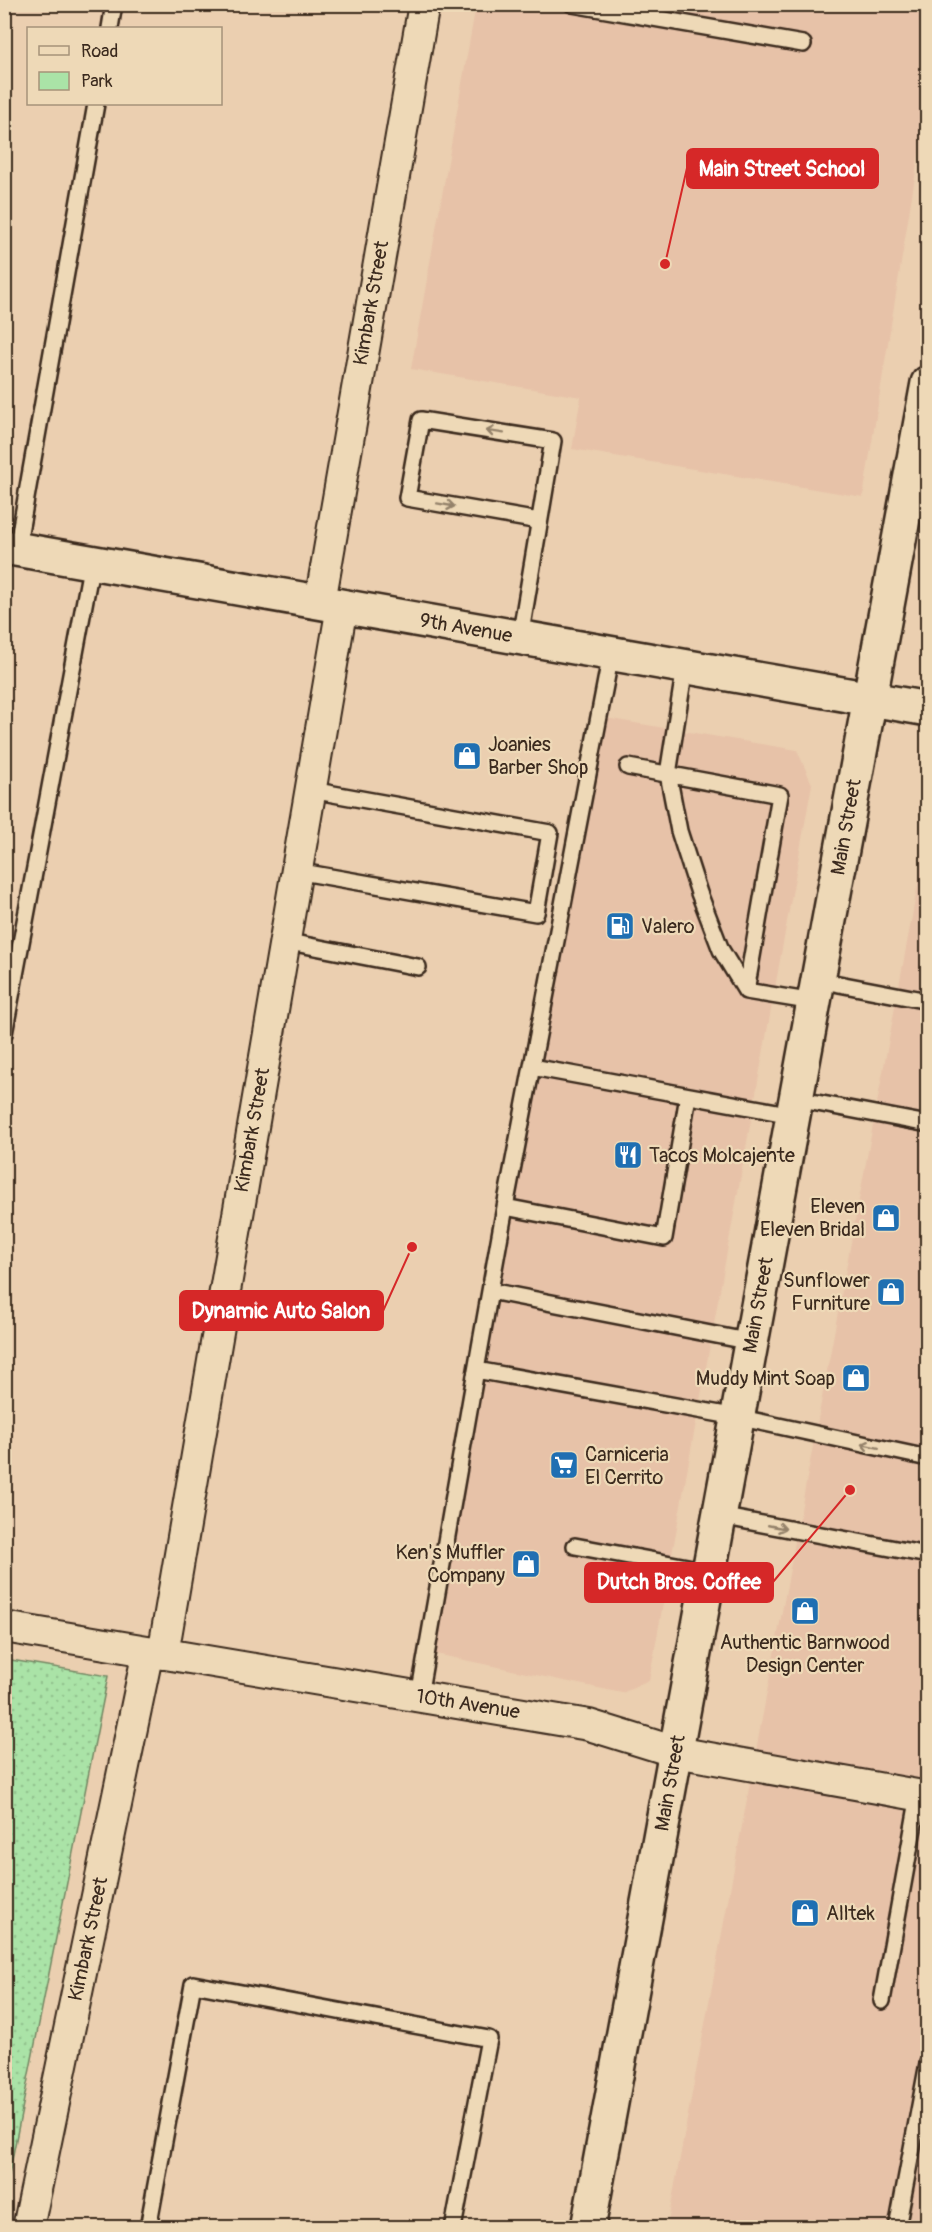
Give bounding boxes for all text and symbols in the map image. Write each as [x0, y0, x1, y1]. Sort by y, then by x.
legend [27, 27, 222, 105]
text: Road [81, 40, 118, 63]
text: Park [81, 70, 113, 93]
callout: Main Street School [687, 149, 878, 188]
text: Main Street School [699, 156, 865, 183]
street label: Kimbark Street [348, 238, 394, 367]
one-way arrow [486, 426, 506, 437]
one-way arrow [436, 500, 456, 511]
street label: 9th Avenue [418, 608, 514, 648]
place label: Joanies Barber Shop [488, 732, 588, 780]
shop icon: Joanies Barber Shop [451, 740, 483, 772]
street label: Main Street [825, 776, 867, 877]
fuel station icon: Valero [604, 910, 636, 942]
place label: Valero [641, 914, 695, 939]
street label: Kimbark Street [229, 1065, 275, 1194]
restaurant icon: Tacos Molcajente [612, 1139, 644, 1171]
place label: Tacos Molcajente [649, 1143, 795, 1168]
place label: Eleven Eleven Bridal [760, 1194, 865, 1242]
shop icon: Eleven Eleven Bridal [870, 1202, 902, 1234]
street label: Main Street [737, 1254, 779, 1355]
place label: Sunflower Furniture [783, 1268, 870, 1316]
shop icon: Sunflower Furniture [875, 1276, 907, 1308]
callout: Dynamic Auto Salon [180, 1291, 383, 1330]
text: Dynamic Auto Salon [191, 1298, 371, 1325]
shop icon: Muddy Mint Soap [840, 1362, 872, 1394]
place label: Muddy Mint Soap [696, 1366, 835, 1391]
one-way arrow [861, 1440, 881, 1451]
place label: Carniceria El Cerrito [585, 1442, 669, 1490]
supermarket icon: Carniceria El Cerrito [548, 1449, 580, 1481]
one-way arrow [767, 1522, 786, 1533]
place label: Ken's Muffler Company [396, 1540, 505, 1588]
shop icon: Ken's Muffler Company [510, 1548, 542, 1580]
callout: Dutch Bros. Coffee [585, 1563, 773, 1602]
text: Dutch Bros. Coffee [597, 1569, 762, 1596]
shop icon: Authentic Barnwood Design Center [789, 1595, 821, 1627]
place label: Authentic Barnwood Design Center [720, 1630, 890, 1678]
street label: 10th Avenue [414, 1683, 522, 1725]
street label: Main Street [649, 1732, 691, 1833]
street label: Kimbark Street [63, 1874, 114, 2003]
shop icon: Alltek [789, 1897, 821, 1929]
place label: Alltek [826, 1901, 875, 1926]

